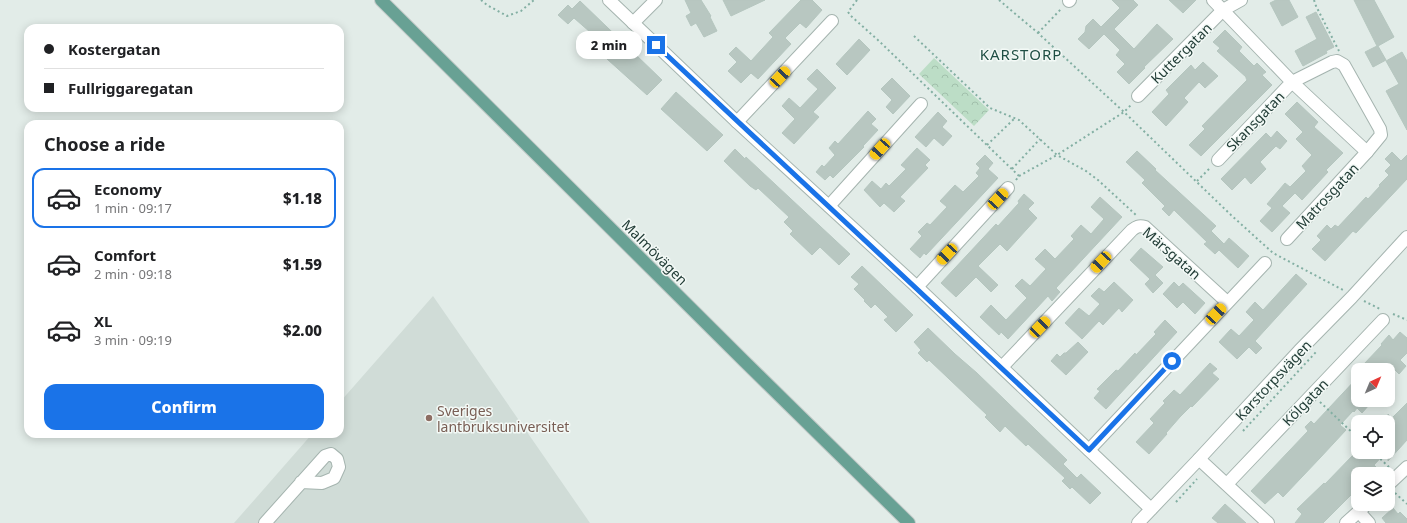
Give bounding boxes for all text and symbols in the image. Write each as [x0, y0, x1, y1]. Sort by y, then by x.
street label: Kuttergatan [1146, 18, 1216, 88]
callout: 2 min [576, 31, 642, 59]
text: 2 min [591, 36, 627, 54]
route end [647, 36, 665, 54]
text: Kostergatan [68, 39, 161, 59]
district label: KARSTORP [980, 44, 1062, 64]
car [767, 64, 793, 90]
text: Fullriggaregatan [68, 78, 193, 98]
street label: Skansgatan [1222, 87, 1288, 155]
text: Choose a ride [44, 132, 165, 156]
car [868, 136, 892, 162]
street label: Matrosgatan [1291, 159, 1363, 233]
text: Economy [94, 179, 162, 199]
icon: car [46, 180, 82, 216]
car [985, 186, 1011, 212]
text: $1.18 [283, 188, 322, 208]
text: 1 min · 09:17 [94, 199, 172, 217]
street label: Malmövägen [618, 215, 692, 289]
street label: Märsgatan [1139, 223, 1205, 283]
car [934, 241, 960, 267]
text: Comfort [94, 245, 156, 265]
icon: car [46, 246, 82, 282]
car [1088, 249, 1114, 275]
text: $1.59 [283, 254, 322, 274]
text: 2 min · 09:18 [94, 265, 172, 283]
car [1203, 301, 1229, 327]
text: XL [94, 311, 112, 331]
icon: car [46, 312, 82, 348]
car [1027, 314, 1053, 340]
text: $2.00 [283, 320, 322, 340]
text: 3 min · 09:19 [94, 331, 172, 349]
street label: Karstorpsvägen [1231, 336, 1315, 424]
route start [1163, 352, 1181, 370]
north arrow [1351, 363, 1395, 407]
map controls [1351, 363, 1395, 511]
street label: Kölgatan [1278, 374, 1332, 430]
button: Confirm [44, 384, 324, 430]
place label: Sveriges lantbruksuniversitet [437, 401, 569, 436]
marker: Sveriges lantbruksuniversitet [424, 413, 434, 423]
button: locate [1351, 415, 1395, 459]
button: layers [1351, 467, 1395, 511]

